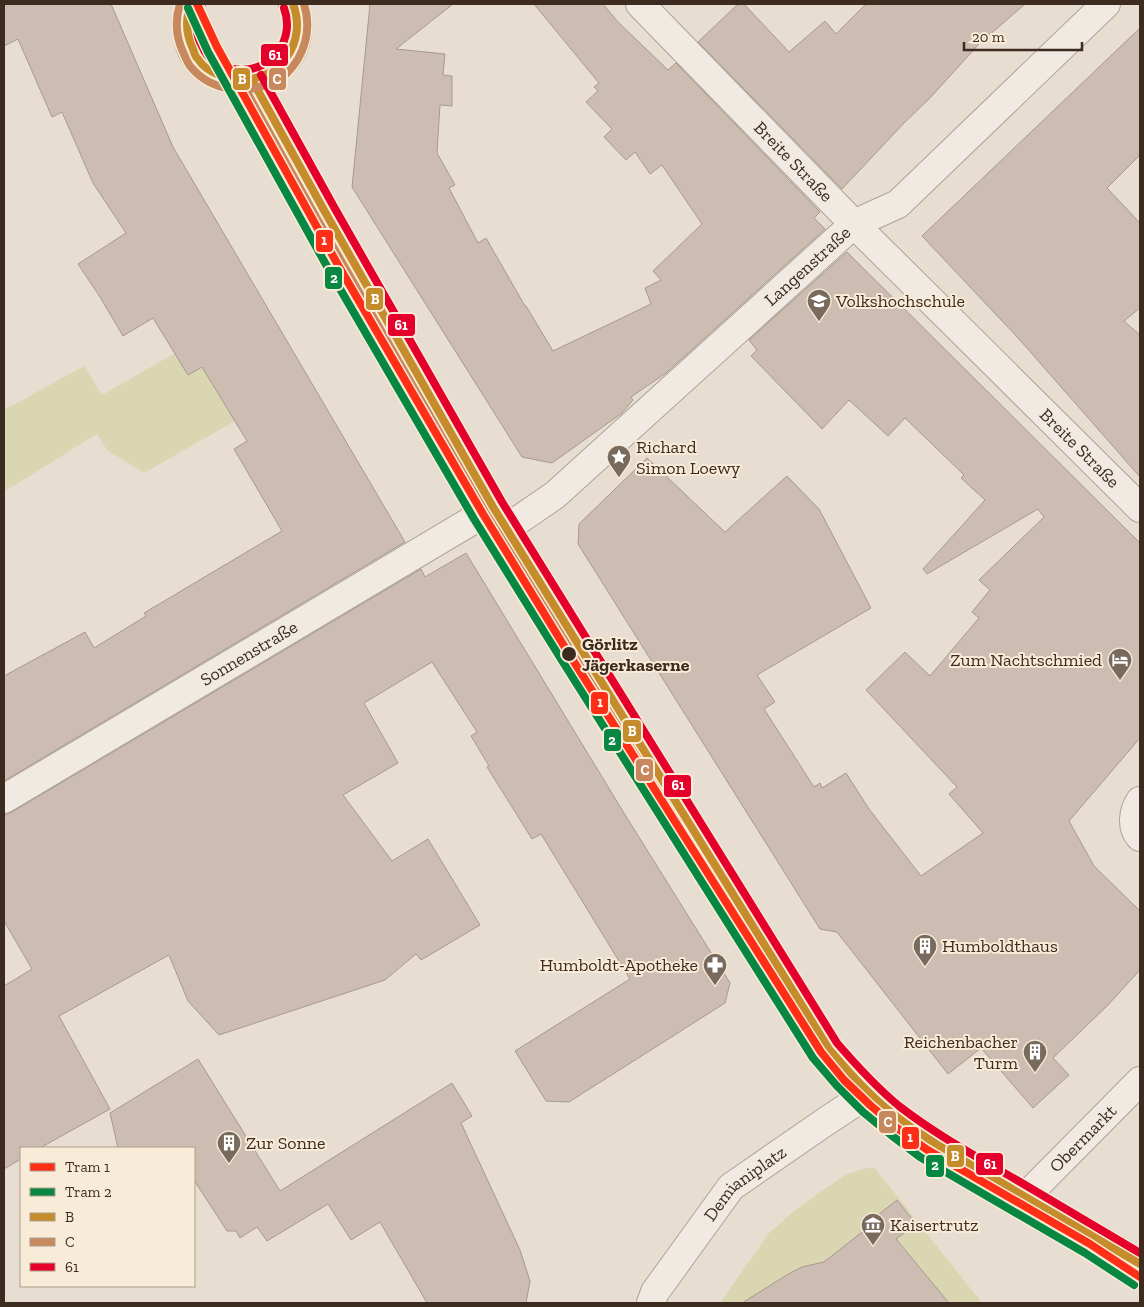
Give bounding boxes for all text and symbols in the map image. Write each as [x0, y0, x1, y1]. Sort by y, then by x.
scale bar [964, 20, 1082, 52]
text: 20 m [972, 28, 1005, 46]
line badge: 61 [260, 43, 289, 67]
text: 61 [268, 47, 282, 64]
line badge: B [232, 67, 251, 91]
line badge: C [268, 67, 287, 91]
text: B [238, 71, 247, 88]
text: C [272, 71, 282, 88]
street label: Breite Straße [749, 117, 838, 207]
street label: Langenstraße [760, 222, 855, 311]
line badge: 1 [315, 229, 334, 253]
text: 1 [321, 232, 327, 249]
line badge: 2 [324, 266, 343, 290]
text: 2 [330, 270, 338, 287]
line badge: B [365, 287, 384, 311]
school or university icon: Volkshochschule [806, 288, 832, 322]
place label: Volkshochschule [835, 290, 965, 312]
text: B [371, 291, 380, 308]
line badge: 61 [387, 313, 416, 337]
text: 61 [394, 317, 408, 334]
street label: Breite Straße [1035, 404, 1124, 493]
place label: Richard Simon Loewy [636, 436, 741, 479]
place icon: Richard Simon Loewy [606, 444, 632, 478]
street label: Sonnenstraße [196, 616, 302, 691]
place label: Görlitz Jägerkaserne [582, 633, 690, 676]
marker: Görlitz Jägerkaserne [560, 645, 578, 663]
hotel icon: Zum Nachtschmied [1107, 647, 1133, 681]
place label: Zum Nachtschmied [950, 649, 1102, 671]
line badge: 1 [590, 691, 609, 715]
text: 1 [597, 694, 603, 711]
line badge: B [622, 719, 642, 743]
text: B [628, 723, 637, 740]
line badge: 2 [603, 728, 622, 752]
text: 2 [608, 732, 616, 749]
line badge: C [635, 758, 654, 782]
text: C [640, 762, 650, 779]
line badge: 61 [663, 774, 692, 798]
text: 61 [671, 777, 685, 794]
building icon: Humboldthaus [912, 933, 938, 967]
place label: Humboldthaus [942, 935, 1058, 957]
pharmacy icon: Humboldt-Apotheke [702, 952, 728, 986]
place label: Humboldt-Apotheke [540, 954, 698, 976]
place label: Reichenbacher Turm [904, 1031, 1018, 1074]
building icon: Reichenbacher Turm [1022, 1039, 1048, 1073]
street label: Obermarkt [1045, 1100, 1121, 1177]
line badge: C [878, 1110, 897, 1134]
text: C [883, 1114, 893, 1131]
line badge: 1 [901, 1126, 920, 1150]
text: 1 [907, 1129, 913, 1146]
building icon: Zur Sonne [216, 1130, 242, 1164]
place label: Zur Sonne [246, 1132, 326, 1154]
street label: Demianiplatz [699, 1141, 791, 1225]
line badge: B [946, 1144, 965, 1168]
legend [20, 1147, 195, 1287]
text: B [951, 1148, 960, 1165]
line badge: 61 [975, 1152, 1004, 1176]
line badge: 2 [925, 1154, 945, 1178]
text: 61 [983, 1156, 997, 1173]
text: 2 [931, 1157, 939, 1174]
text: Tram 1 [65, 1158, 110, 1176]
text: Tram 2 [65, 1183, 112, 1201]
text: B [65, 1208, 74, 1226]
museum icon: Kaisertrutz [860, 1212, 886, 1246]
place label: Kaisertrutz [890, 1214, 979, 1236]
text: C [65, 1233, 75, 1251]
text: 61 [65, 1258, 79, 1276]

